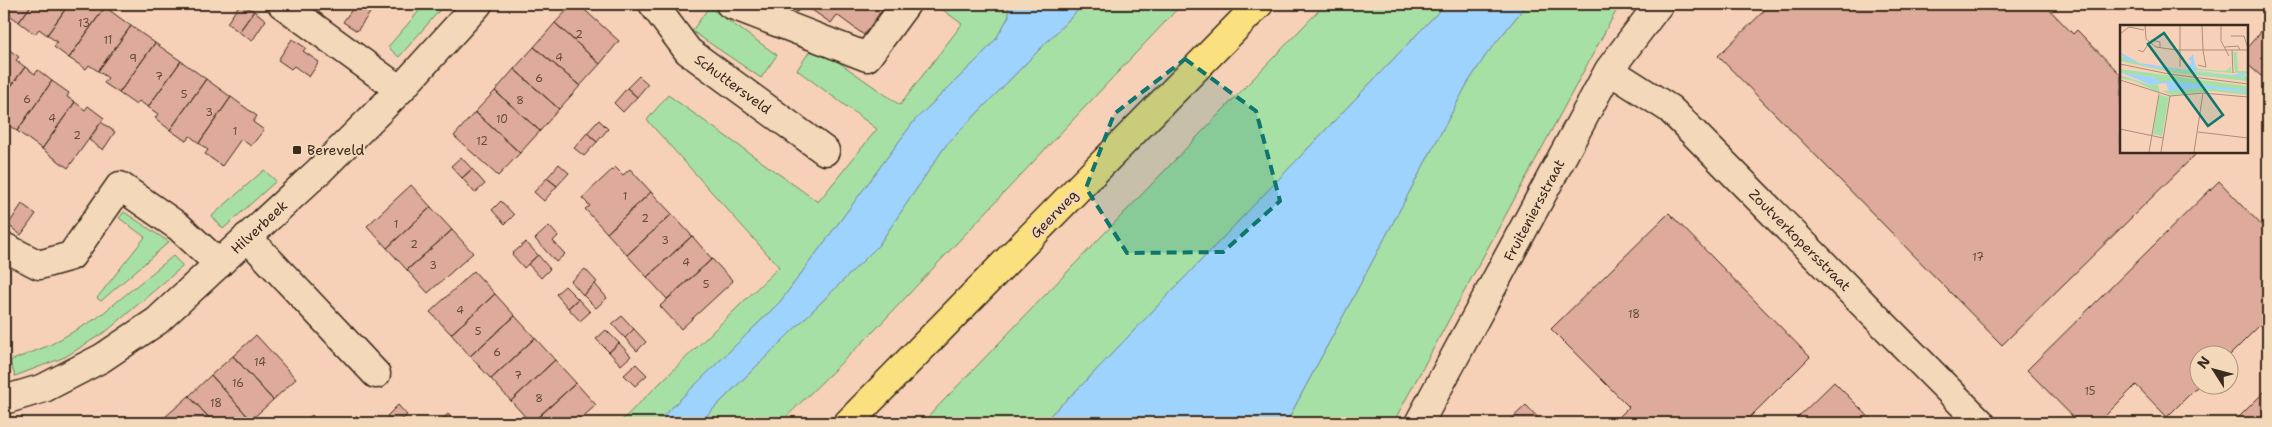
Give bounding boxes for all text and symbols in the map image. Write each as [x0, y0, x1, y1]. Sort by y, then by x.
house number: 13 [78, 16, 90, 31]
inset map [2120, 25, 2247, 152]
house number: 2 [575, 27, 583, 42]
house number: 11 [104, 33, 112, 48]
house number: 4 [555, 50, 563, 65]
street label: Schuttersveld [691, 50, 775, 118]
house number: 9 [129, 51, 137, 66]
house number: 7 [155, 69, 163, 84]
house number: 6 [535, 71, 543, 86]
house number: 5 [181, 87, 188, 102]
house number: 6 [23, 92, 31, 107]
house number: 8 [516, 93, 524, 108]
house number: 3 [205, 105, 213, 120]
house number: 4 [48, 111, 56, 126]
house number: 10 [496, 112, 508, 127]
house number: 1 [233, 124, 237, 139]
house number: 2 [73, 128, 81, 143]
house number: 12 [476, 134, 488, 149]
place label: Bereveld [307, 141, 364, 159]
marker: Bereveld [291, 144, 303, 156]
street label: Fruiteniersstraat [1500, 156, 1568, 264]
street label: Zoutverkopersstraat [1745, 185, 1855, 295]
street label: Geerweg [1026, 186, 1082, 242]
house number: 1 [623, 189, 627, 204]
street label: Hilverbeek [227, 196, 291, 258]
house number: 2 [641, 211, 649, 226]
house number: 1 [394, 217, 398, 232]
house number: 3 [661, 233, 669, 248]
house number: 2 [410, 237, 418, 252]
house number: 17 [1972, 250, 1984, 265]
house number: 4 [682, 255, 690, 270]
house number: 3 [429, 258, 437, 273]
house number: 5 [703, 277, 710, 292]
house number: 4 [456, 303, 464, 318]
house number: 18 [1628, 307, 1640, 322]
house number: 5 [475, 324, 482, 339]
north arrow [2190, 344, 2240, 394]
house number: 6 [493, 345, 501, 360]
text: N [2193, 353, 2214, 372]
house number: 14 [254, 355, 266, 370]
house number: 7 [514, 368, 522, 383]
house number: 16 [232, 376, 244, 391]
house number: 15 [2084, 384, 2096, 399]
house number: 8 [535, 391, 543, 406]
house number: 18 [210, 396, 222, 411]

